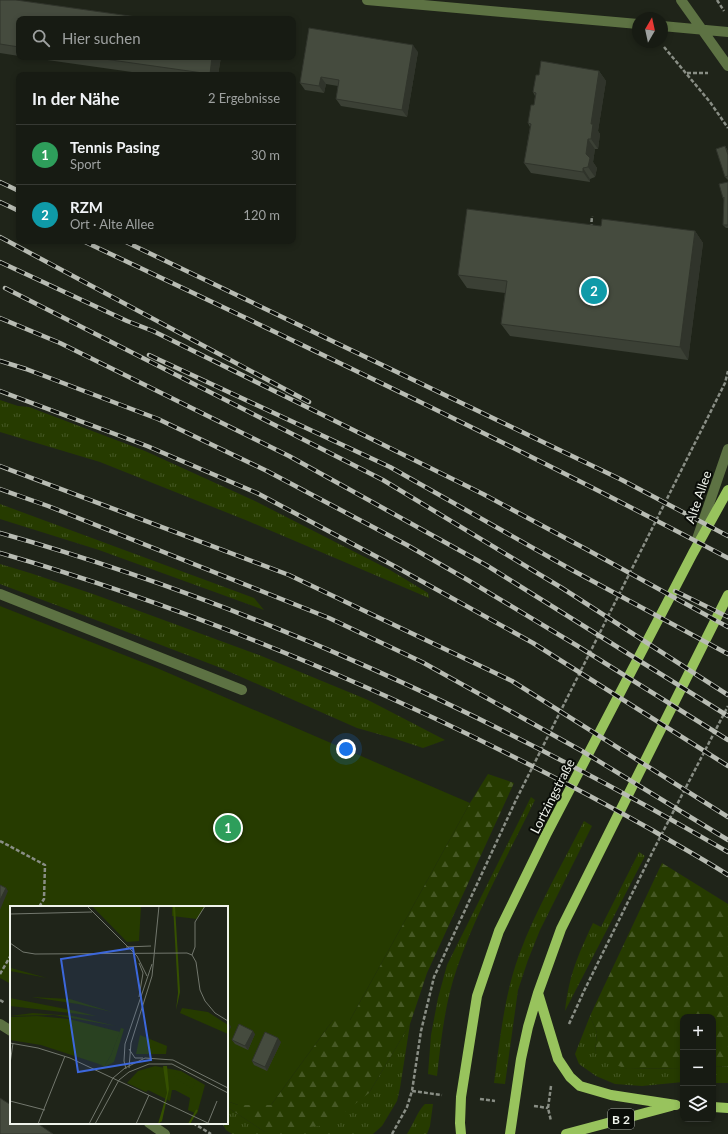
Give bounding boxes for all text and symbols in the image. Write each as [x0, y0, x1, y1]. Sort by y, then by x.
north arrow [632, 12, 668, 48]
search box [16, 16, 296, 60]
icon: search [30, 27, 52, 49]
text: Hier suchen [62, 29, 141, 47]
text: In der Nähe [32, 88, 120, 109]
text: 2 Ergebnisse [208, 90, 280, 106]
text: Tennis Pasing [70, 138, 160, 156]
text: 1 [41, 147, 49, 163]
text: 30 m [251, 147, 280, 163]
text: Sport [70, 156, 101, 172]
text: RZM [70, 198, 103, 216]
text: 2 [41, 207, 49, 223]
text: 120 m [243, 207, 280, 223]
text: Ort · Alte Allee [70, 216, 154, 232]
pin: 2 [581, 276, 607, 306]
street label: Alte Allee [682, 468, 715, 526]
your location [336, 739, 356, 759]
street label: Lortzingstraße [526, 756, 578, 836]
pin: 1 [215, 813, 241, 843]
inset map [10, 906, 228, 1124]
map controls [680, 1014, 716, 1122]
button: + [680, 1014, 716, 1050]
button: − [680, 1050, 716, 1086]
button: layers [680, 1086, 716, 1122]
road number: B 2 [608, 1109, 634, 1129]

